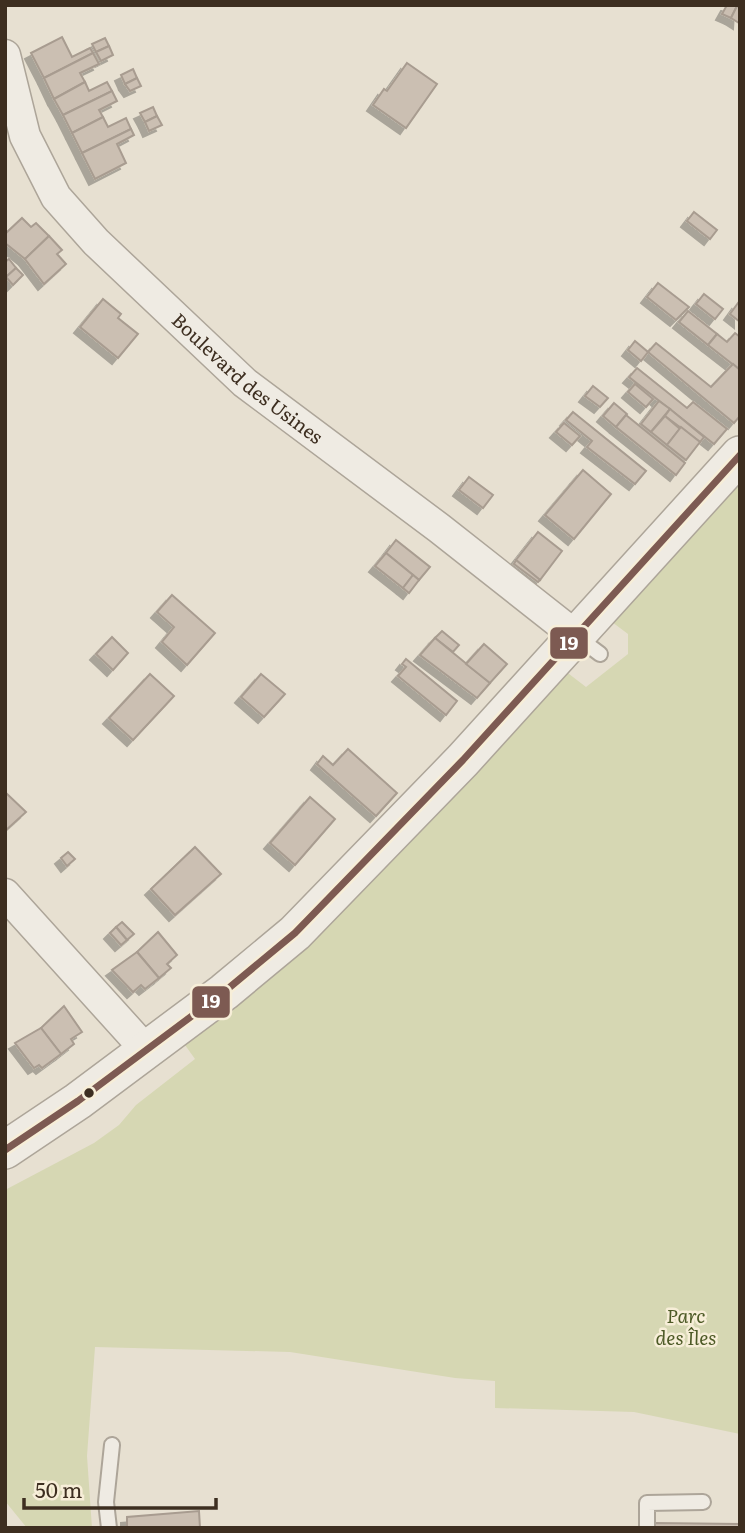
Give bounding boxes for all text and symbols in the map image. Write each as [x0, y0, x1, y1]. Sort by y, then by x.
street label: Boulevard des Usines [166, 306, 330, 450]
line badge: 19 [549, 626, 589, 660]
text: 19 [560, 628, 578, 656]
line badge: 19 [191, 985, 231, 1019]
text: 19 [202, 986, 220, 1014]
unlabelled marker [82, 1086, 96, 1100]
park label: Parc des Îles [656, 1301, 716, 1351]
scale bar [24, 1466, 217, 1510]
text: 50 m [35, 1473, 82, 1504]

